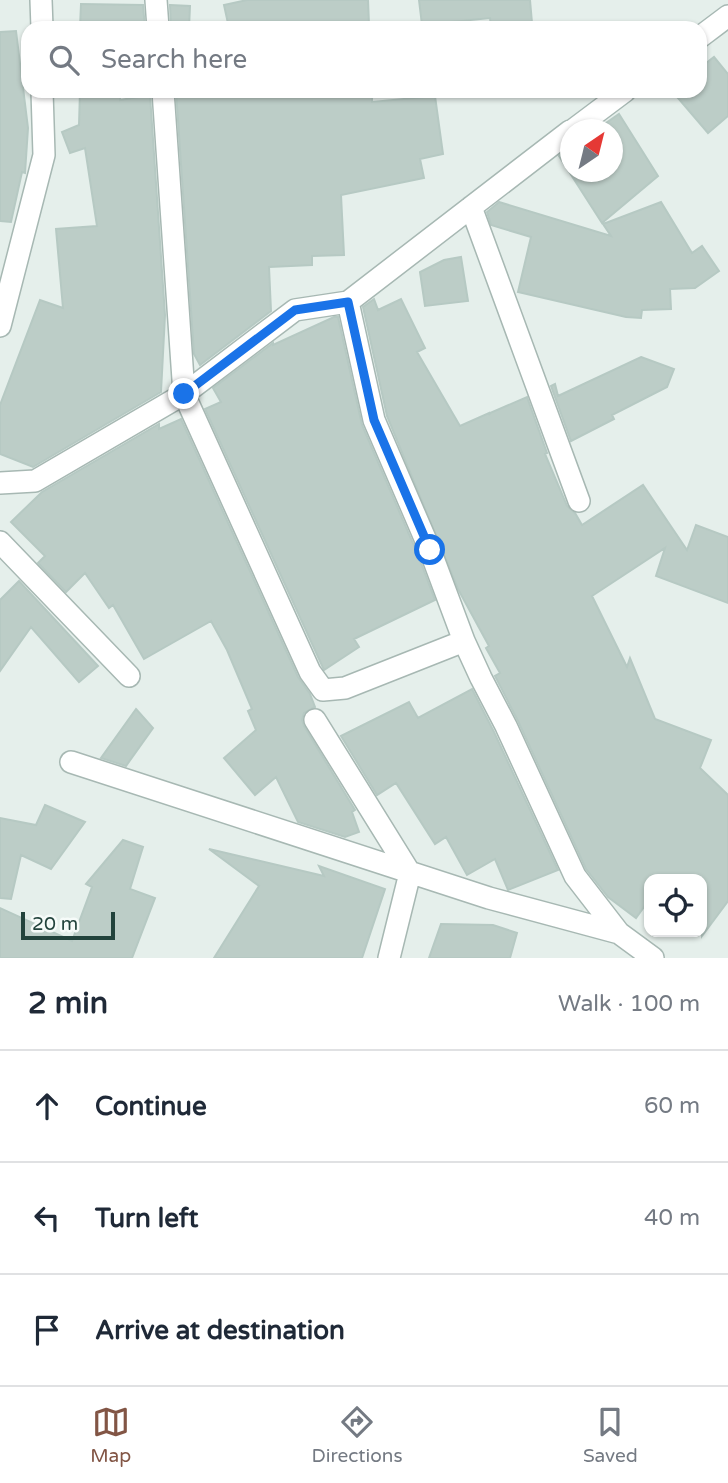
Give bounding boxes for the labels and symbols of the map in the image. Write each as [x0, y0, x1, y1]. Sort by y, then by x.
north arrow [560, 119, 623, 182]
route end [168, 378, 199, 409]
route start [414, 534, 445, 565]
scale bar [21, 909, 116, 941]

